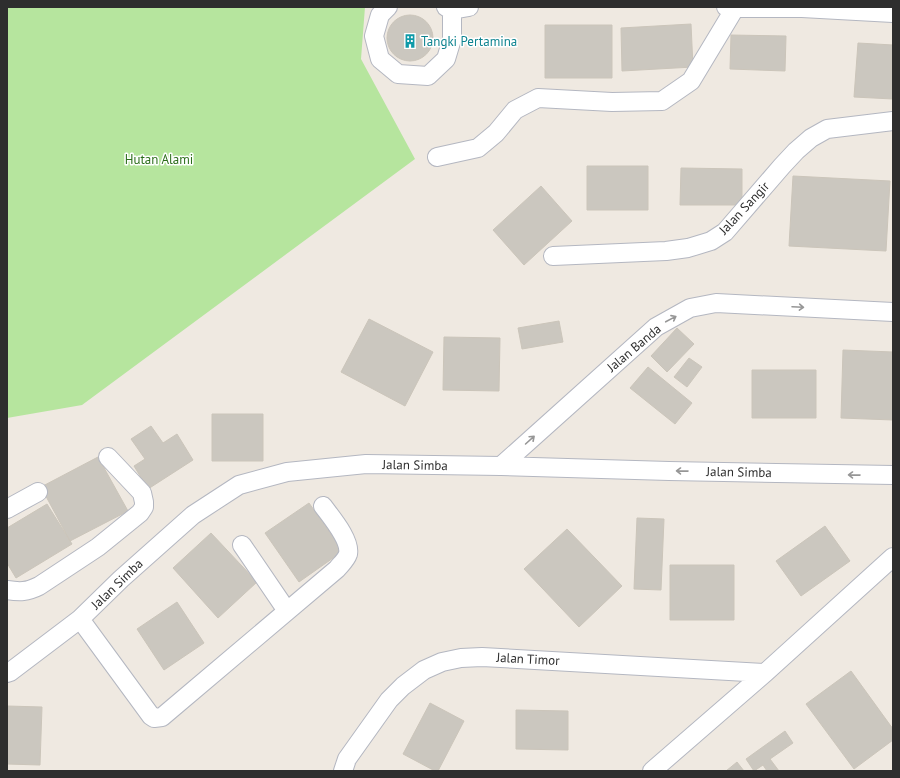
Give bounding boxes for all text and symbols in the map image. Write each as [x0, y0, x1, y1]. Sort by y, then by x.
building icon: Tangki Pertamina [402, 33, 418, 49]
place label: Tangki Pertamina [421, 33, 517, 50]
park label: Hutan Alami [125, 151, 193, 168]
street label: Jalan Sangir [714, 177, 773, 239]
one-way arrow [791, 304, 804, 311]
one-way arrow [665, 314, 677, 322]
street label: Jalan Banda [603, 320, 665, 376]
one-way arrow [525, 435, 536, 444]
street label: Jalan Simba [381, 456, 448, 474]
street label: Jalan Simba [705, 463, 772, 481]
one-way arrow [676, 468, 689, 475]
one-way arrow [848, 471, 861, 478]
street label: Jalan Simba [87, 555, 146, 614]
street label: Jalan Timor [495, 649, 561, 669]

